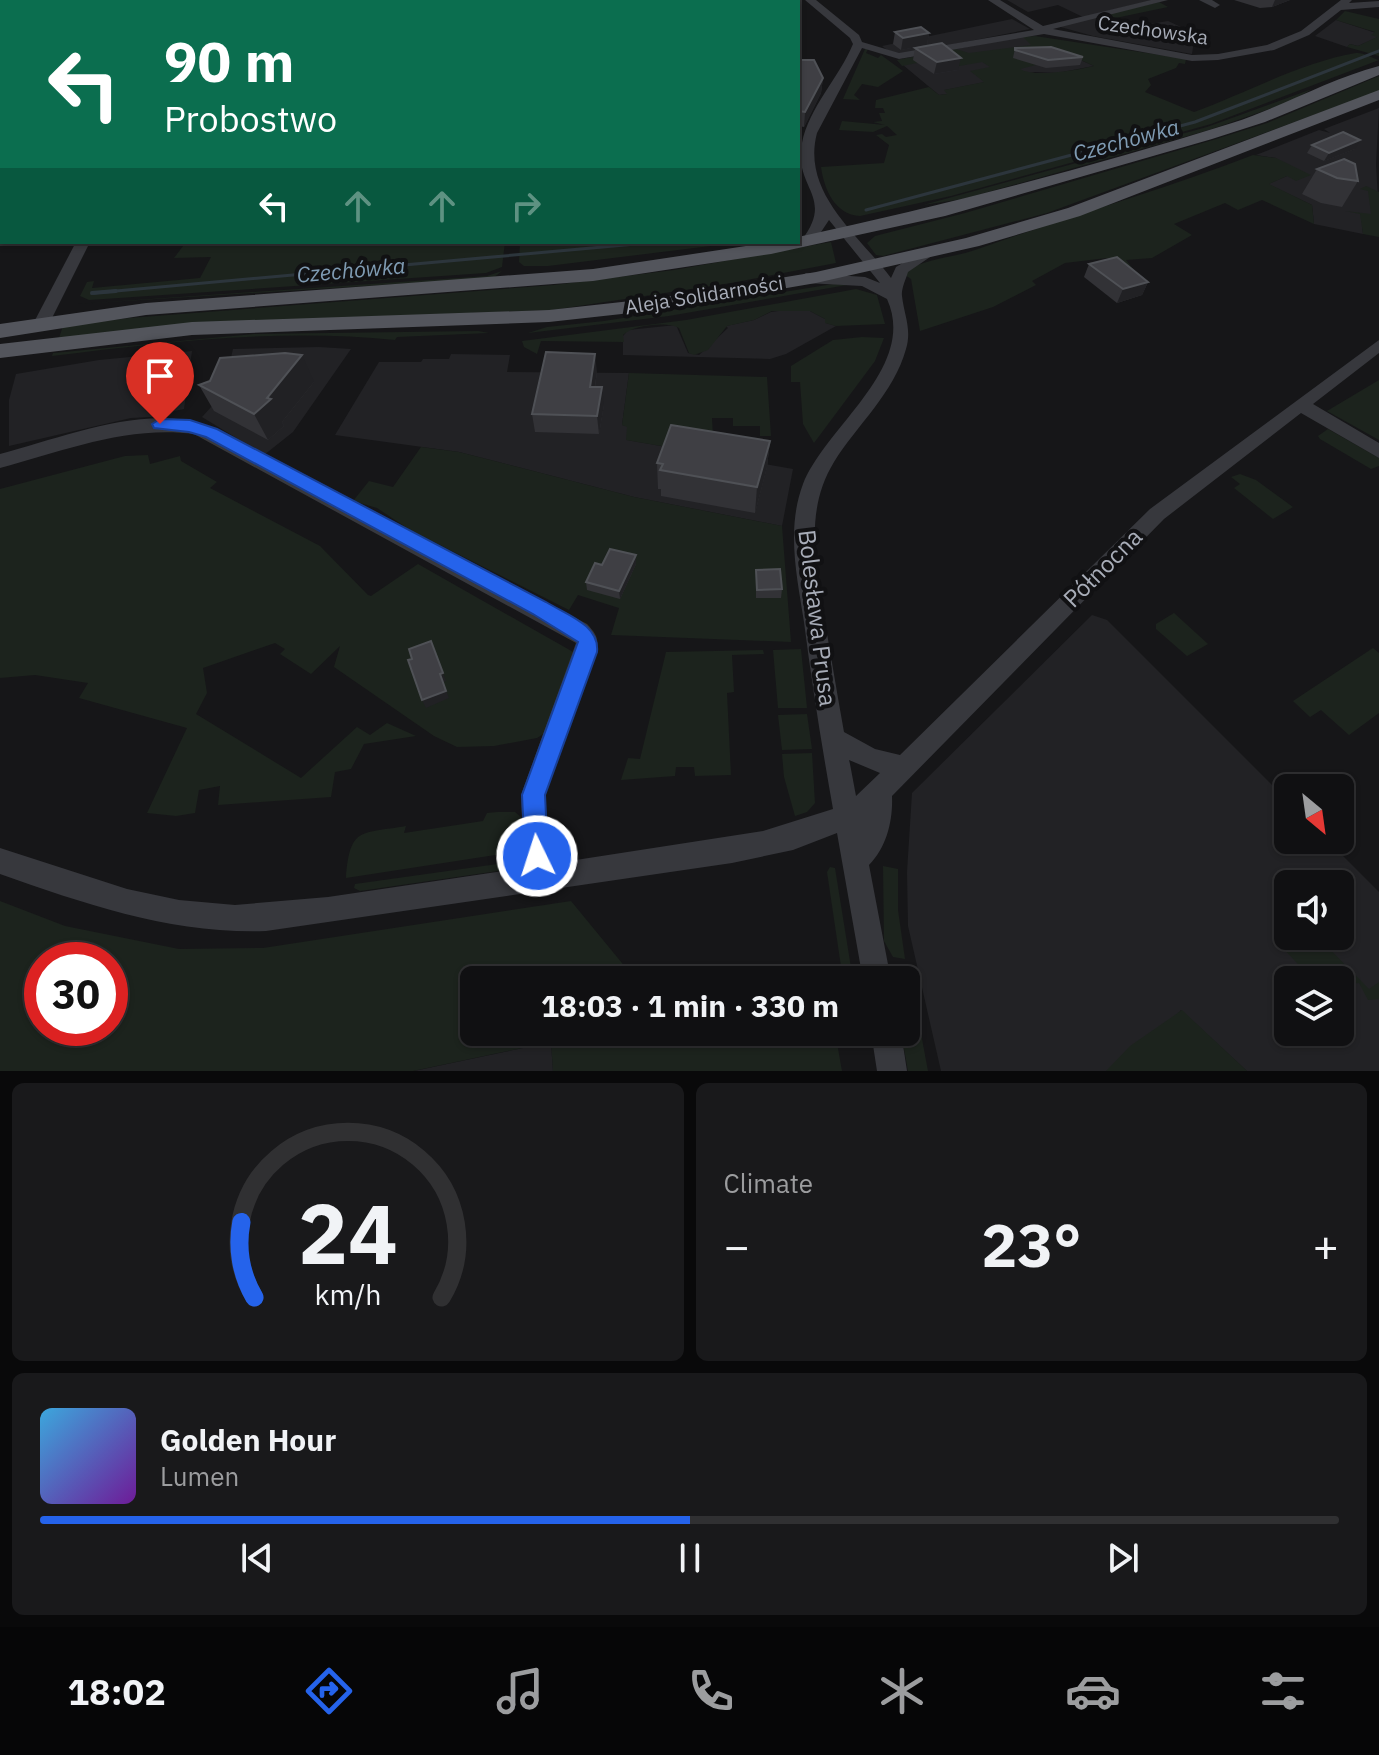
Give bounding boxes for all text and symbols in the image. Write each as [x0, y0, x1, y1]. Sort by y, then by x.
street label: Czechowska [1096, 8, 1210, 51]
text: 90 m [164, 25, 294, 97]
icon: left [32, 32, 136, 136]
text: Probostwo [164, 95, 337, 142]
water label: Czechówka [1069, 111, 1182, 168]
icon: left [252, 184, 296, 228]
icon: ahead [336, 184, 380, 228]
icon: ahead [420, 184, 464, 228]
icon: right [504, 184, 548, 228]
water label: Czechówka [295, 250, 407, 289]
street label: Aleja Solidarności [623, 269, 785, 320]
pin [126, 342, 194, 424]
icon: arrive [138, 354, 182, 398]
street label: Północna [1056, 521, 1149, 614]
street label: Bolesława Prusa [791, 528, 845, 708]
north arrow [1274, 774, 1354, 854]
map controls [1274, 774, 1354, 1046]
position arrow [495, 814, 579, 898]
button: sound [1274, 870, 1354, 950]
speed limit sign: 30 [24, 942, 128, 1046]
button: layers [1274, 966, 1354, 1046]
text: 18:03 · 1 min · 330 m [541, 986, 839, 1025]
text: Climate [724, 1166, 813, 1200]
text: 24 [298, 1179, 398, 1287]
text: 23° [981, 1205, 1081, 1284]
text: − [724, 1217, 750, 1274]
text: + [1313, 1217, 1339, 1274]
text: km/h [314, 1276, 381, 1313]
text: Golden Hour [160, 1420, 336, 1459]
text: Lumen [160, 1459, 239, 1493]
icon: previous [235, 1536, 279, 1580]
icon: pause [668, 1536, 712, 1580]
icon: next [1101, 1536, 1145, 1580]
icon: directions [301, 1663, 357, 1719]
icon: music [492, 1663, 548, 1719]
icon: phone [683, 1663, 739, 1719]
icon: climate [874, 1663, 930, 1719]
icon: car [1065, 1663, 1121, 1719]
icon: filters [1255, 1663, 1311, 1719]
text: 18:02 [67, 1668, 166, 1715]

